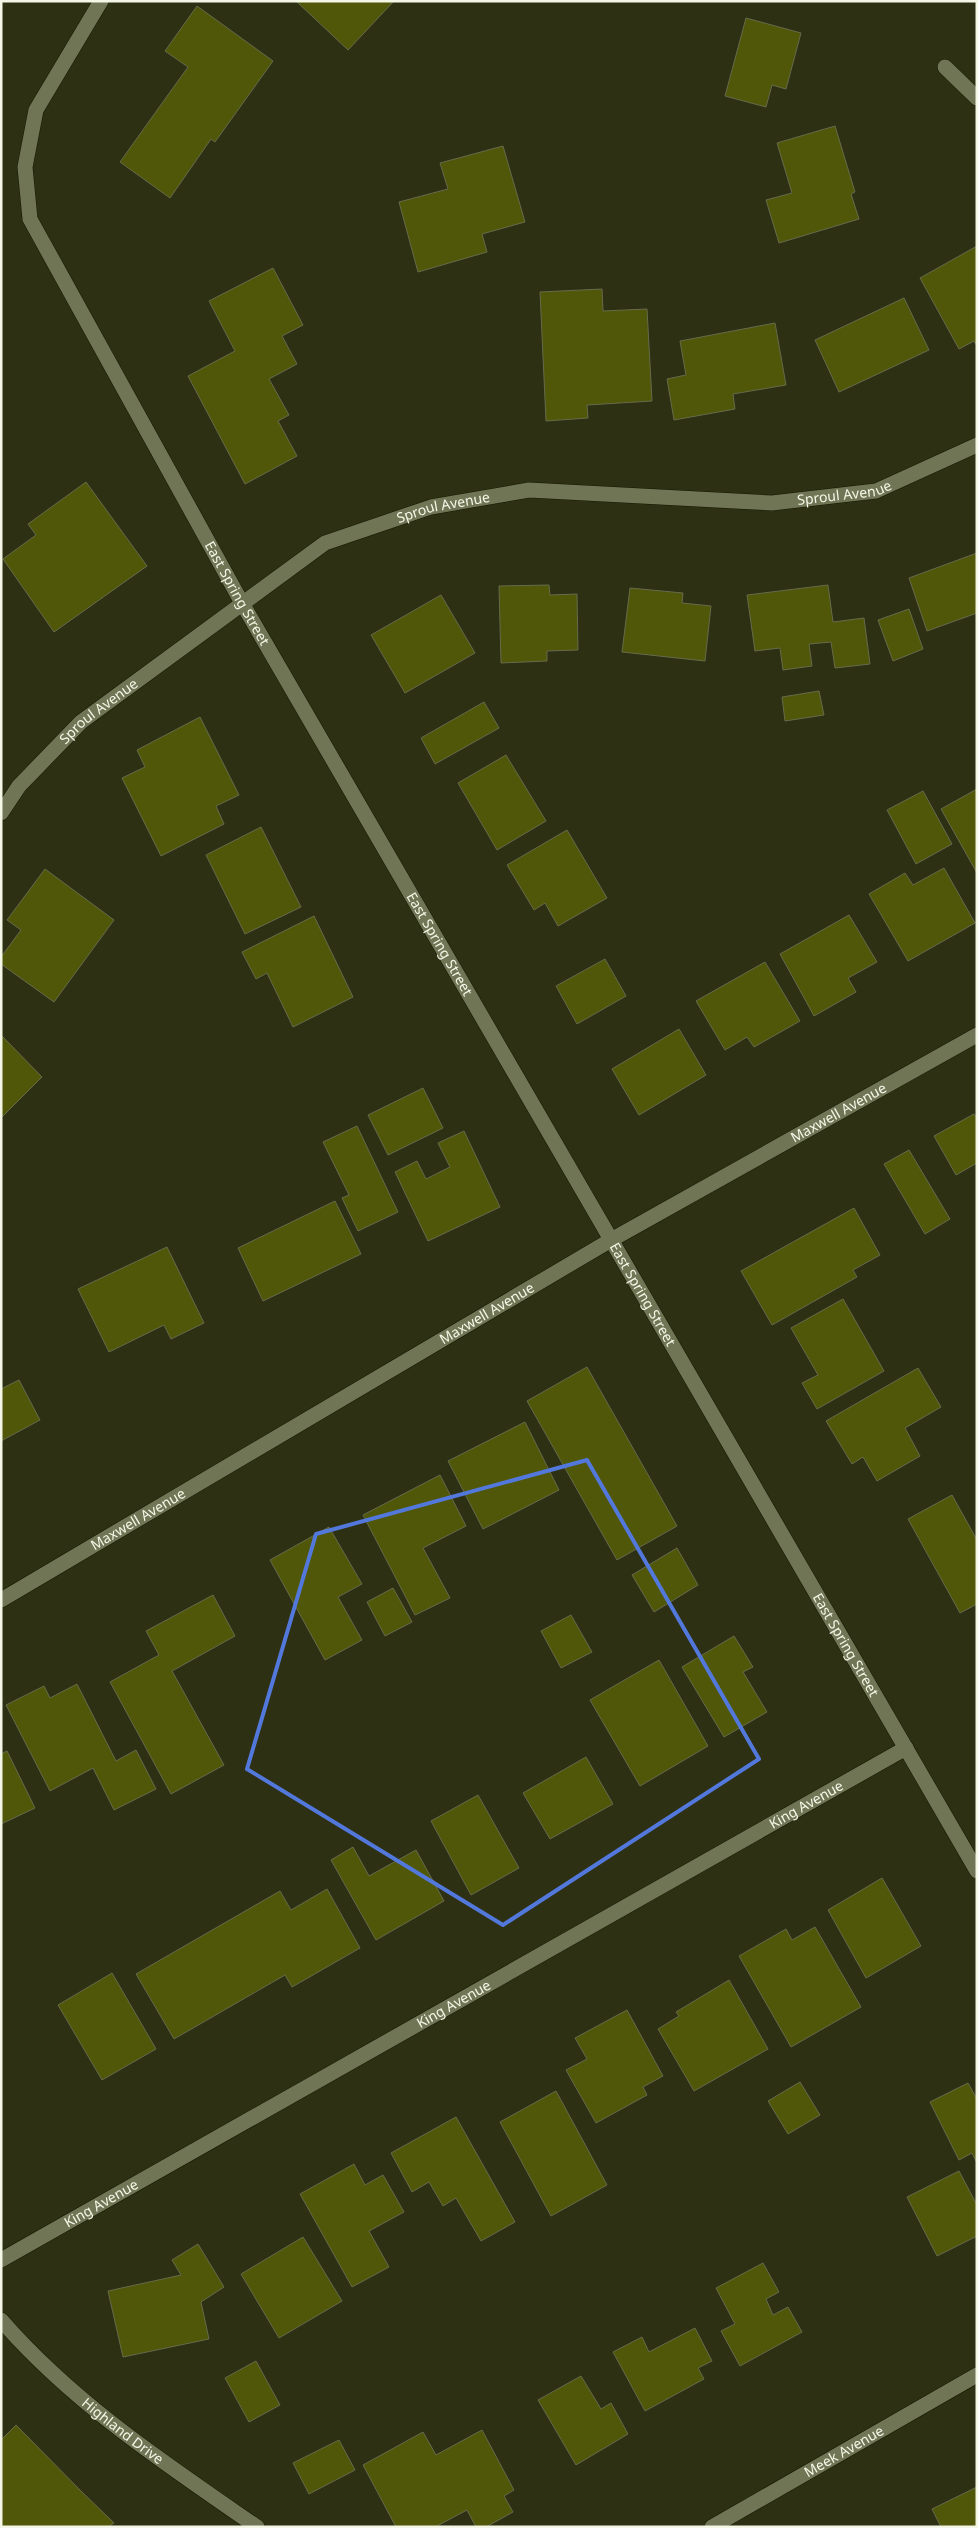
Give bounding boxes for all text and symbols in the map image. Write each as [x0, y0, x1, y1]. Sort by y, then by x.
street label: Sproul Avenue [796, 475, 894, 509]
street label: Sproul Avenue [394, 487, 491, 527]
street label: East Spring Street [201, 538, 275, 649]
street label: Sproul Avenue [55, 674, 141, 748]
street label: East Spring Street [403, 888, 478, 999]
street label: Maxwell Avenue [787, 1078, 890, 1147]
street label: East Spring Street [606, 1239, 681, 1349]
street label: Maxwell Avenue [436, 1277, 537, 1348]
street label: Maxwell Avenue [87, 1483, 189, 1554]
street label: East Spring Street [809, 1589, 884, 1700]
street label: King Avenue [765, 1775, 846, 1833]
street label: King Avenue [413, 1975, 494, 2032]
street label: King Avenue [60, 2174, 141, 2231]
street label: Highland Drive [78, 2393, 168, 2468]
street label: Meek Avenue [800, 2421, 887, 2481]

